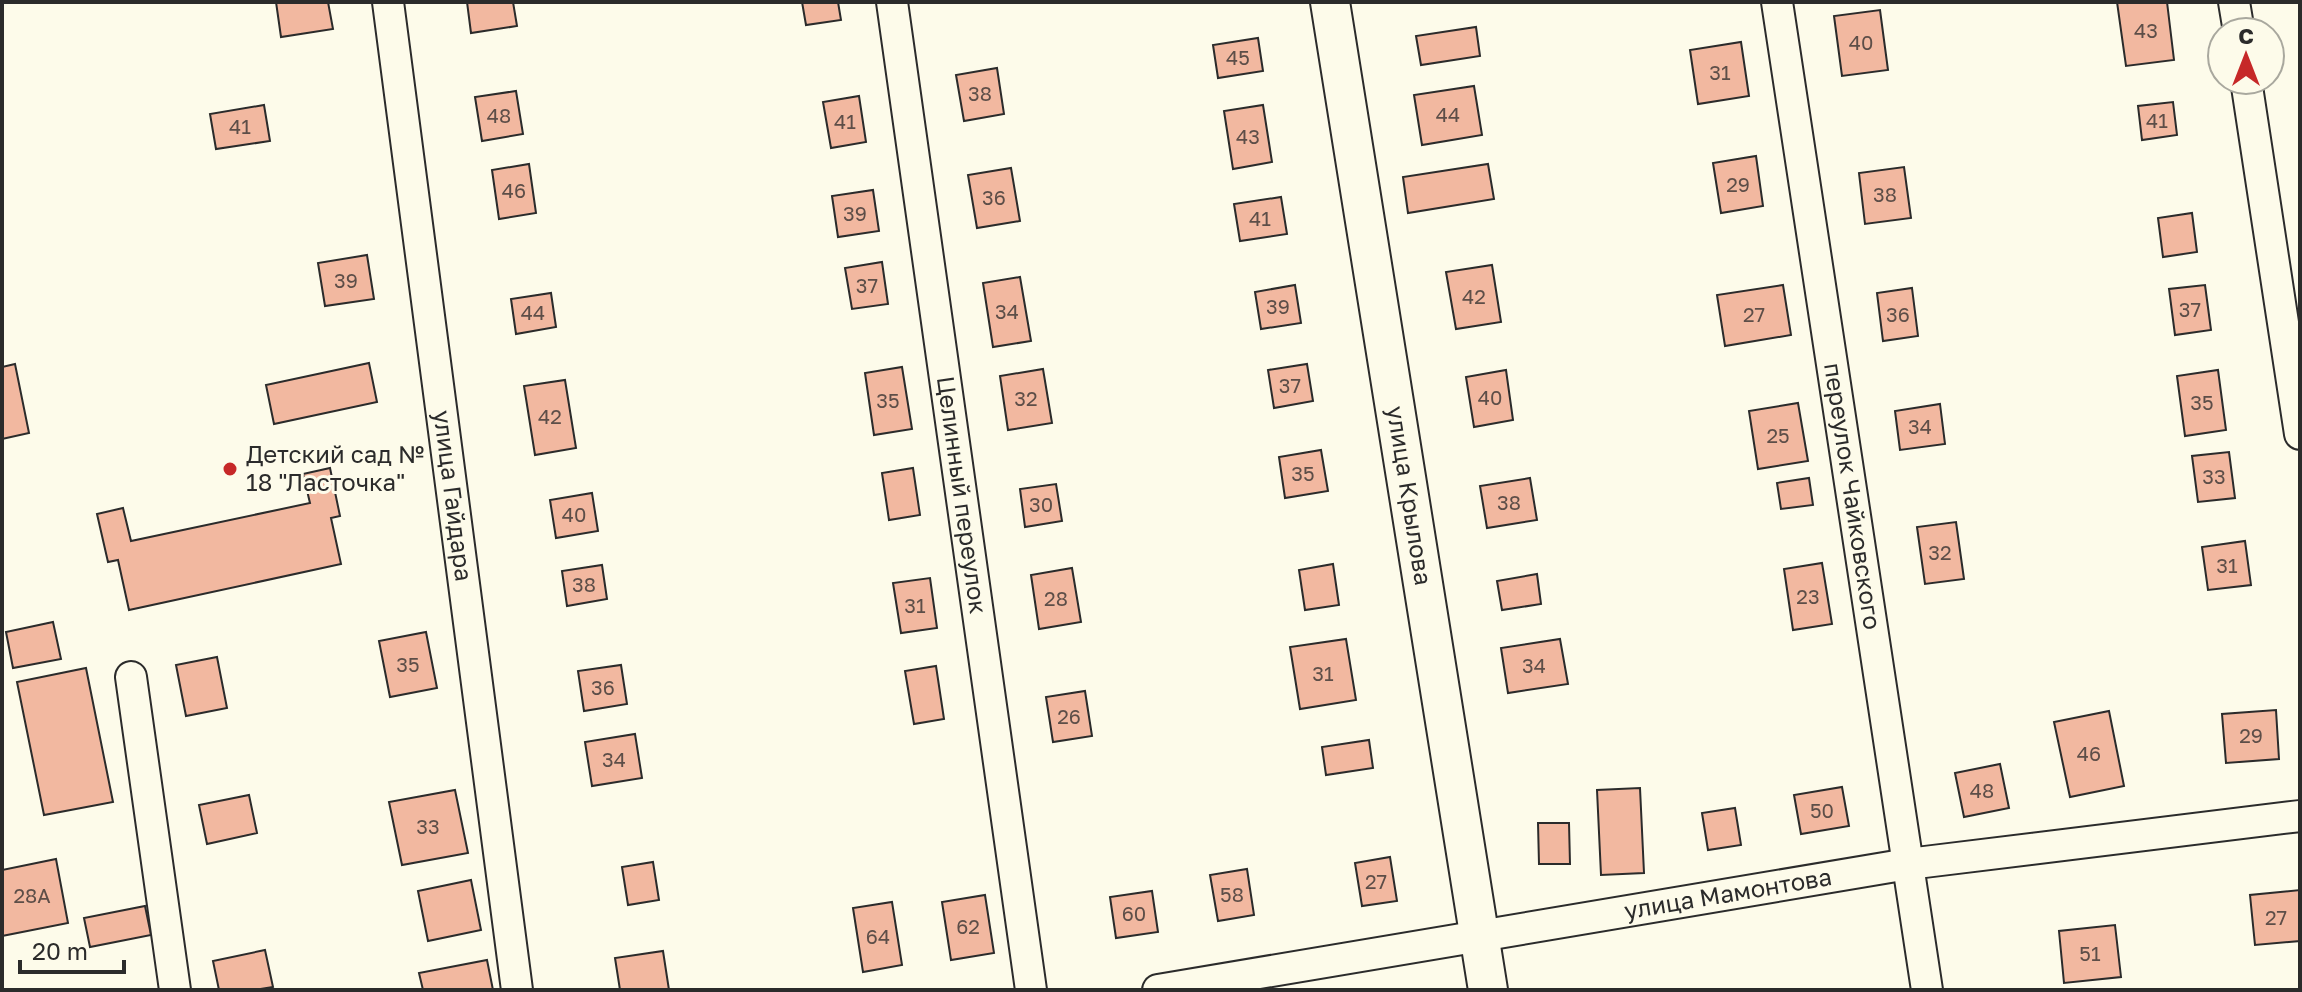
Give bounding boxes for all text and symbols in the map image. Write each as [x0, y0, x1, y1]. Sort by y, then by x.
north arrow [2206, 16, 2286, 96]
house number: 43 [2134, 18, 2158, 42]
text: С [2238, 22, 2254, 49]
house number: 40 [1849, 30, 1873, 54]
house number: 45 [1226, 45, 1250, 69]
house number: 31 [1709, 60, 1731, 84]
house number: 38 [968, 81, 992, 105]
house number: 44 [1436, 102, 1460, 126]
house number: 48 [487, 103, 511, 127]
house number: 41 [2146, 108, 2168, 132]
house number: 41 [834, 109, 856, 133]
house number: 41 [229, 114, 251, 138]
house number: 43 [1236, 124, 1260, 148]
house number: 29 [1726, 172, 1750, 196]
house number: 46 [502, 178, 526, 202]
house number: 38 [1873, 182, 1897, 206]
house number: 36 [982, 185, 1006, 209]
house number: 39 [843, 201, 867, 225]
house number: 41 [1249, 206, 1271, 230]
house number: 39 [334, 268, 358, 292]
house number: 37 [856, 273, 878, 297]
house number: 42 [1462, 284, 1486, 308]
house number: 39 [1266, 294, 1290, 318]
house number: 37 [2179, 297, 2201, 321]
house number: 34 [995, 299, 1019, 323]
house number: 44 [521, 300, 545, 324]
house number: 27 [1743, 302, 1765, 326]
house number: 36 [1886, 302, 1910, 326]
street label: переулок Чайковского [1819, 361, 1888, 631]
house number: 37 [1279, 373, 1301, 397]
street label: Целинный переулок [932, 374, 994, 616]
house number: 40 [1478, 385, 1502, 409]
house number: 32 [1014, 386, 1038, 410]
house number: 35 [876, 388, 900, 412]
house number: 35 [2190, 390, 2214, 414]
house number: 42 [538, 404, 562, 428]
street label: улица Крылова [1382, 404, 1439, 587]
street label: улица Гайдара [428, 408, 479, 583]
house number: 34 [1908, 414, 1932, 438]
house number: 25 [1766, 423, 1790, 447]
place label: Детский сад № 18 "Ласточка" [246, 439, 424, 496]
marker: Детский сад № 18 "Ласточка" [221, 460, 239, 478]
house number: 35 [1291, 461, 1315, 485]
house number: 33 [2202, 464, 2226, 488]
house number: 38 [1497, 490, 1521, 514]
house number: 30 [1029, 492, 1053, 516]
house number: 40 [562, 502, 586, 526]
house number: 32 [1928, 540, 1952, 564]
house number: 31 [2216, 553, 2238, 577]
house number: 38 [572, 572, 596, 596]
house number: 23 [1796, 584, 1820, 608]
house number: 28 [1044, 586, 1068, 610]
house number: 31 [904, 593, 926, 617]
house number: 35 [396, 652, 420, 676]
house number: 34 [1522, 653, 1546, 677]
house number: 31 [1312, 661, 1334, 685]
house number: 36 [591, 675, 615, 699]
house number: 26 [1057, 704, 1081, 728]
house number: 29 [2239, 723, 2263, 747]
house number: 46 [2077, 741, 2101, 765]
house number: 34 [602, 747, 626, 771]
house number: 48 [1970, 778, 1994, 802]
house number: 50 [1810, 798, 1834, 822]
house number: 33 [416, 814, 440, 838]
street label: улица Мамонтова [1622, 861, 1834, 924]
house number: 27 [1365, 869, 1387, 893]
house number: 58 [1220, 882, 1244, 906]
house number: 28А [13, 883, 51, 907]
house number: 60 [1122, 901, 1146, 925]
house number: 27 [2265, 905, 2287, 929]
house number: 62 [956, 914, 980, 938]
scale bar [20, 924, 124, 974]
house number: 64 [866, 924, 890, 948]
text: 20 m [32, 936, 88, 965]
house number: 51 [2079, 941, 2101, 965]

